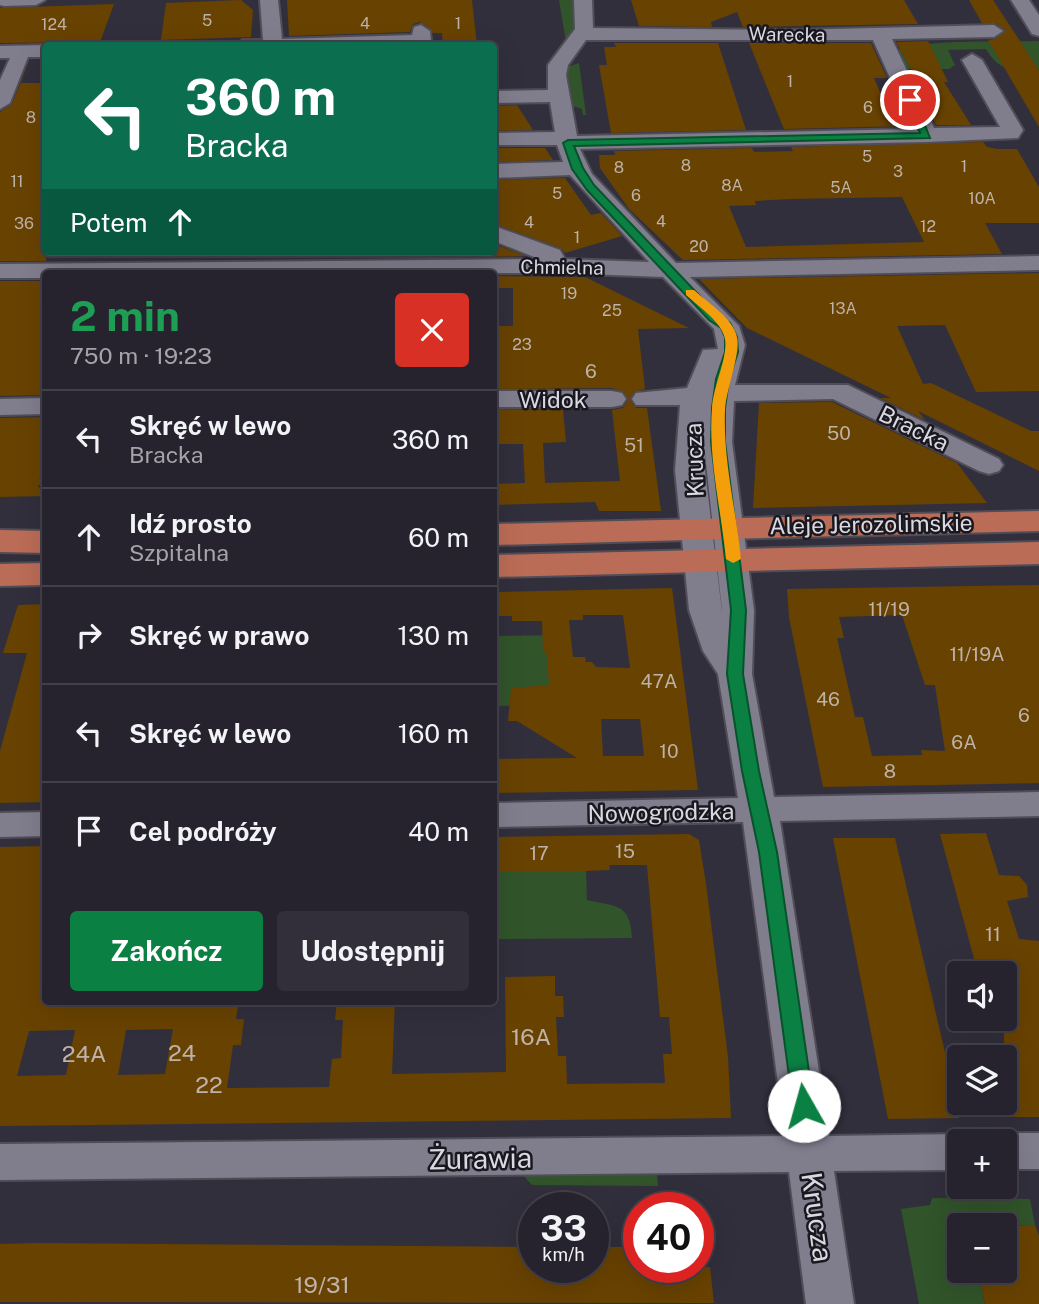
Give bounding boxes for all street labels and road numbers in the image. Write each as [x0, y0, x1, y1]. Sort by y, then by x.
street label: Warecka [748, 22, 826, 46]
street label: Chmielna [520, 255, 604, 279]
street label: Widok [519, 386, 587, 413]
street label: Bracka [875, 400, 953, 456]
street label: Krucza [679, 422, 709, 498]
street label: Aleje Jerozolimskie [769, 509, 973, 539]
street label: Nowogrodzka [587, 797, 735, 827]
street label: Żurawia [428, 1141, 532, 1175]
street label: Krucza [795, 1170, 841, 1264]

